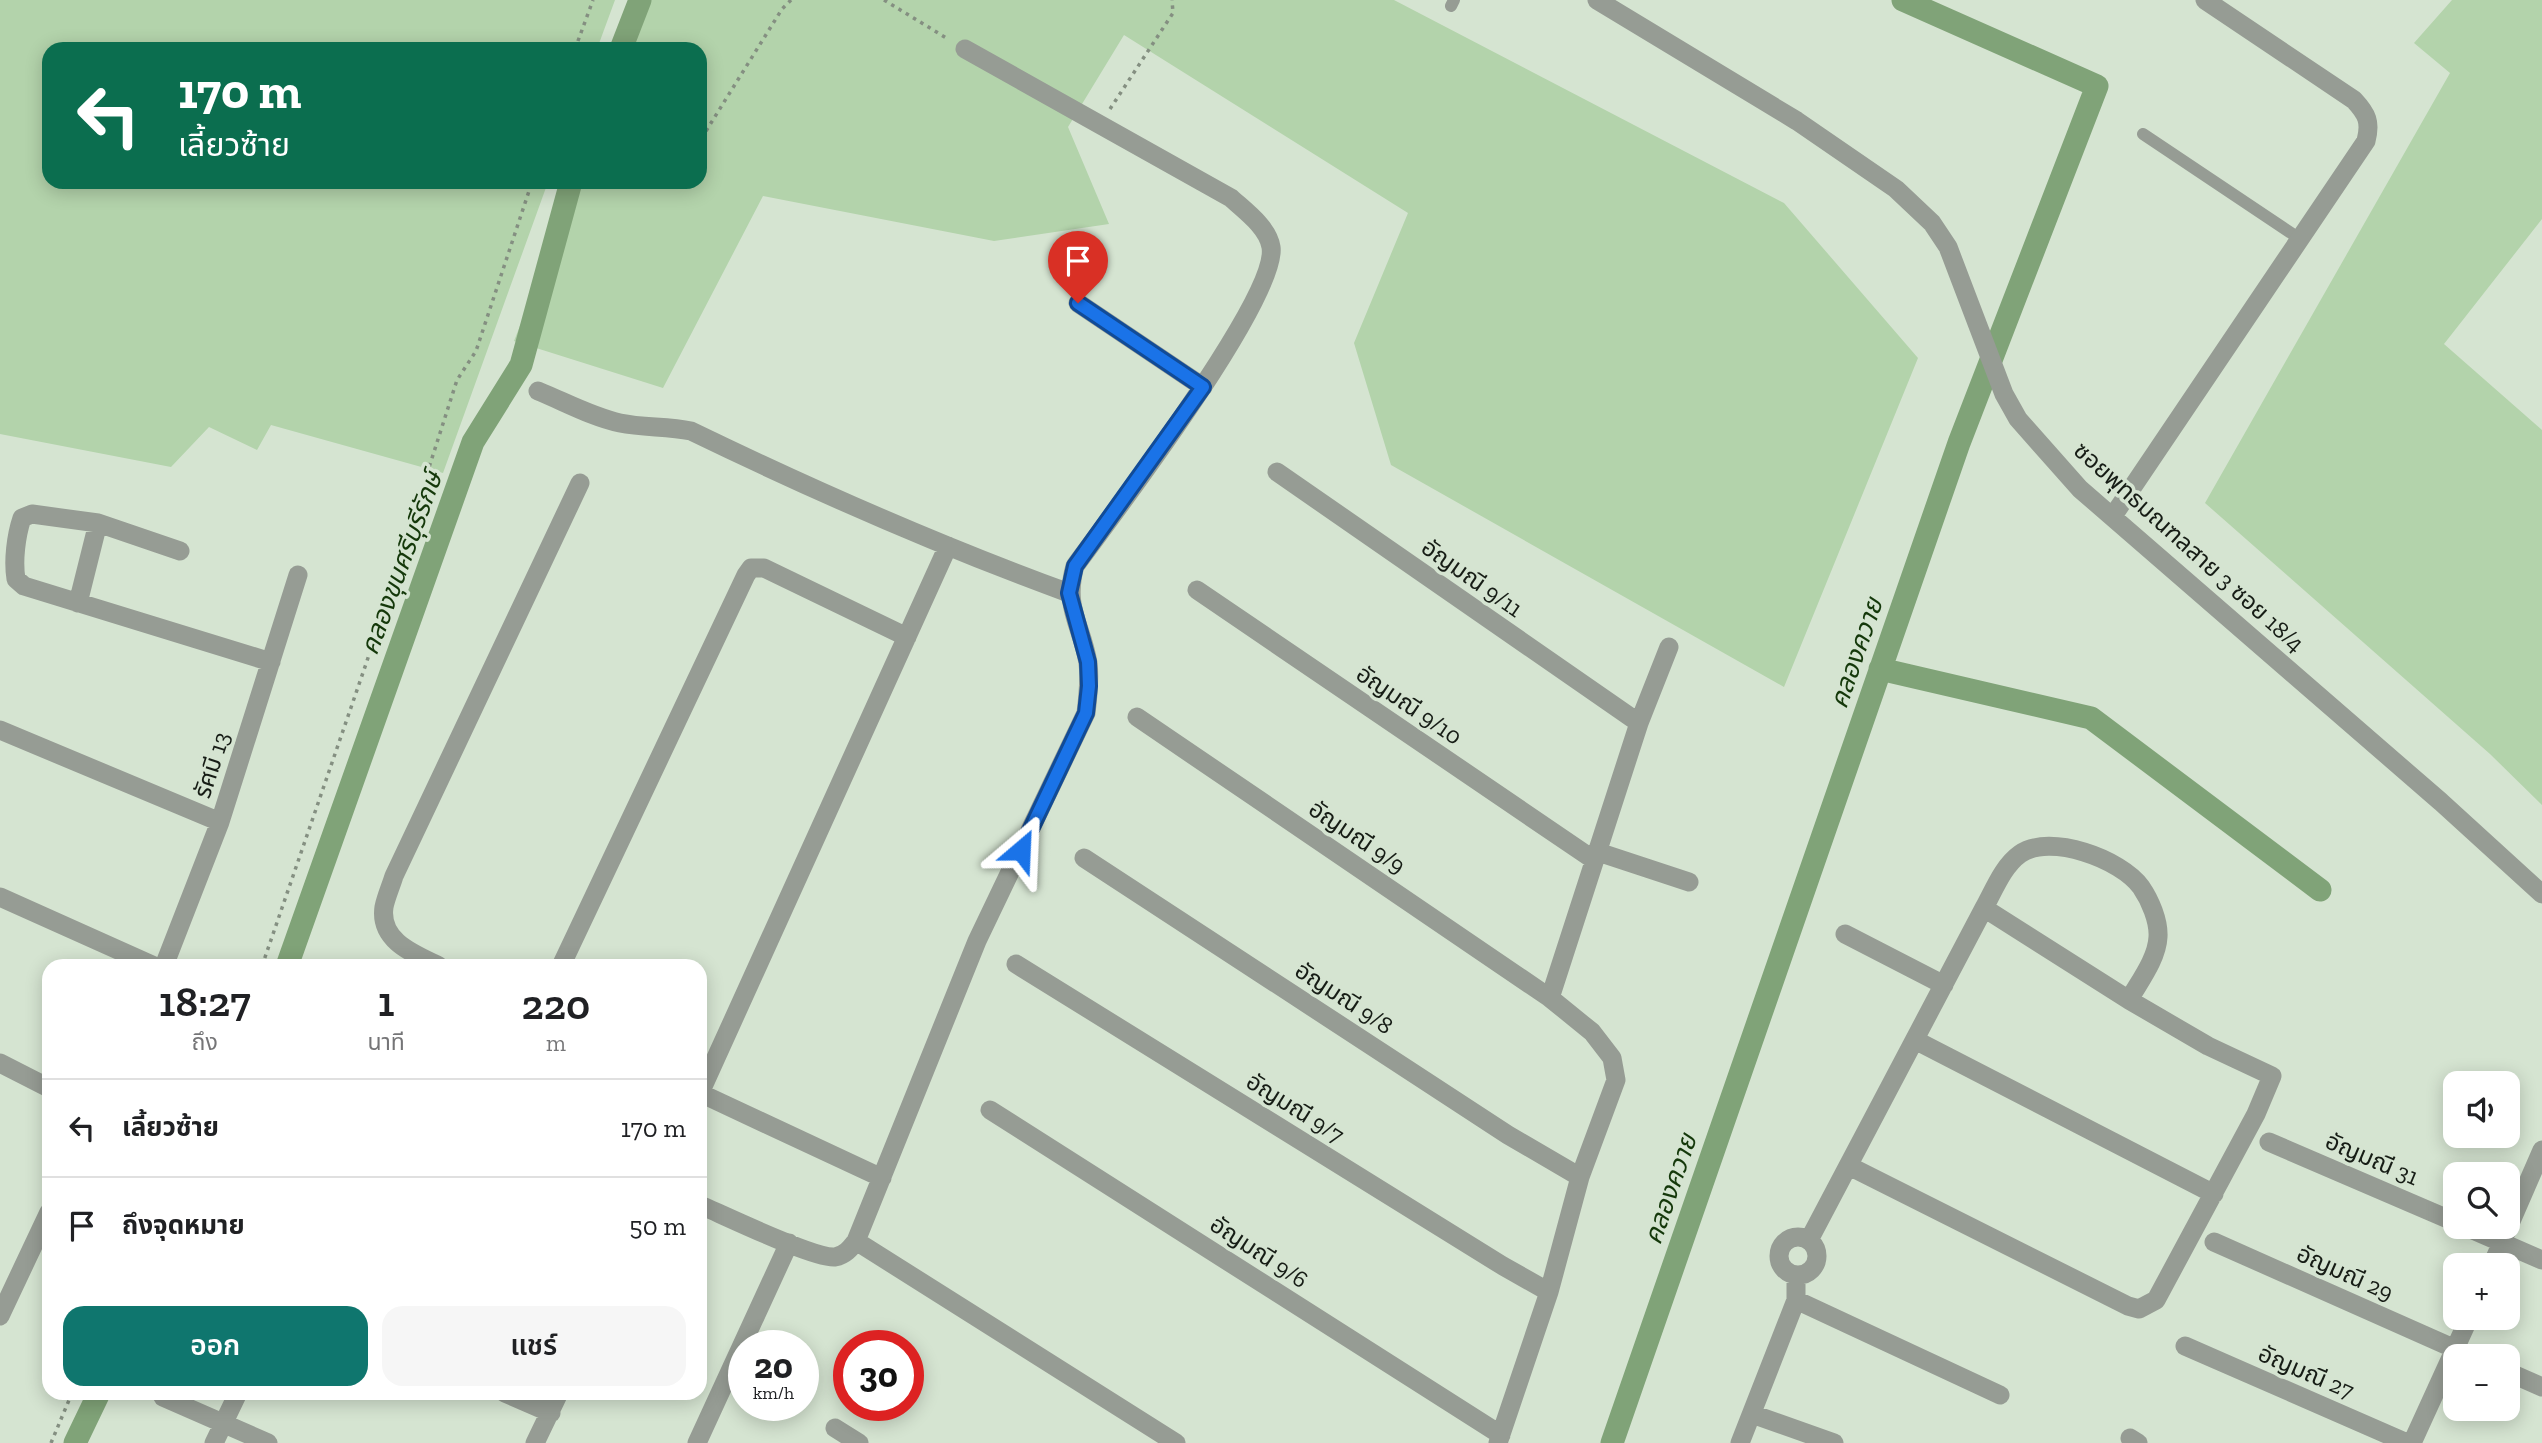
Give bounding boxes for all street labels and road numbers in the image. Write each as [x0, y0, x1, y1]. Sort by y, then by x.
street label: ซอยพุทธมณฑลสาย 3 ซอย 18/4 [2067, 435, 2311, 659]
street label: อัญมณี 9/11 [1416, 532, 1529, 623]
street label: อัญมณี 9/10 [1351, 659, 1468, 751]
street label: รัศมี 13 [187, 728, 236, 802]
street label: อัญมณี 9/9 [1303, 794, 1411, 880]
street label: อัญมณี 9/8 [1290, 955, 1399, 1040]
street label: อัญมณี 9/7 [1241, 1066, 1349, 1149]
street label: อัญมณี 31 [2321, 1126, 2423, 1191]
street label: อัญมณี 9/6 [1205, 1209, 1314, 1294]
street label: อัญมณี 29 [2292, 1238, 2398, 1307]
street label: อัญมณี 27 [2254, 1338, 2358, 1405]

